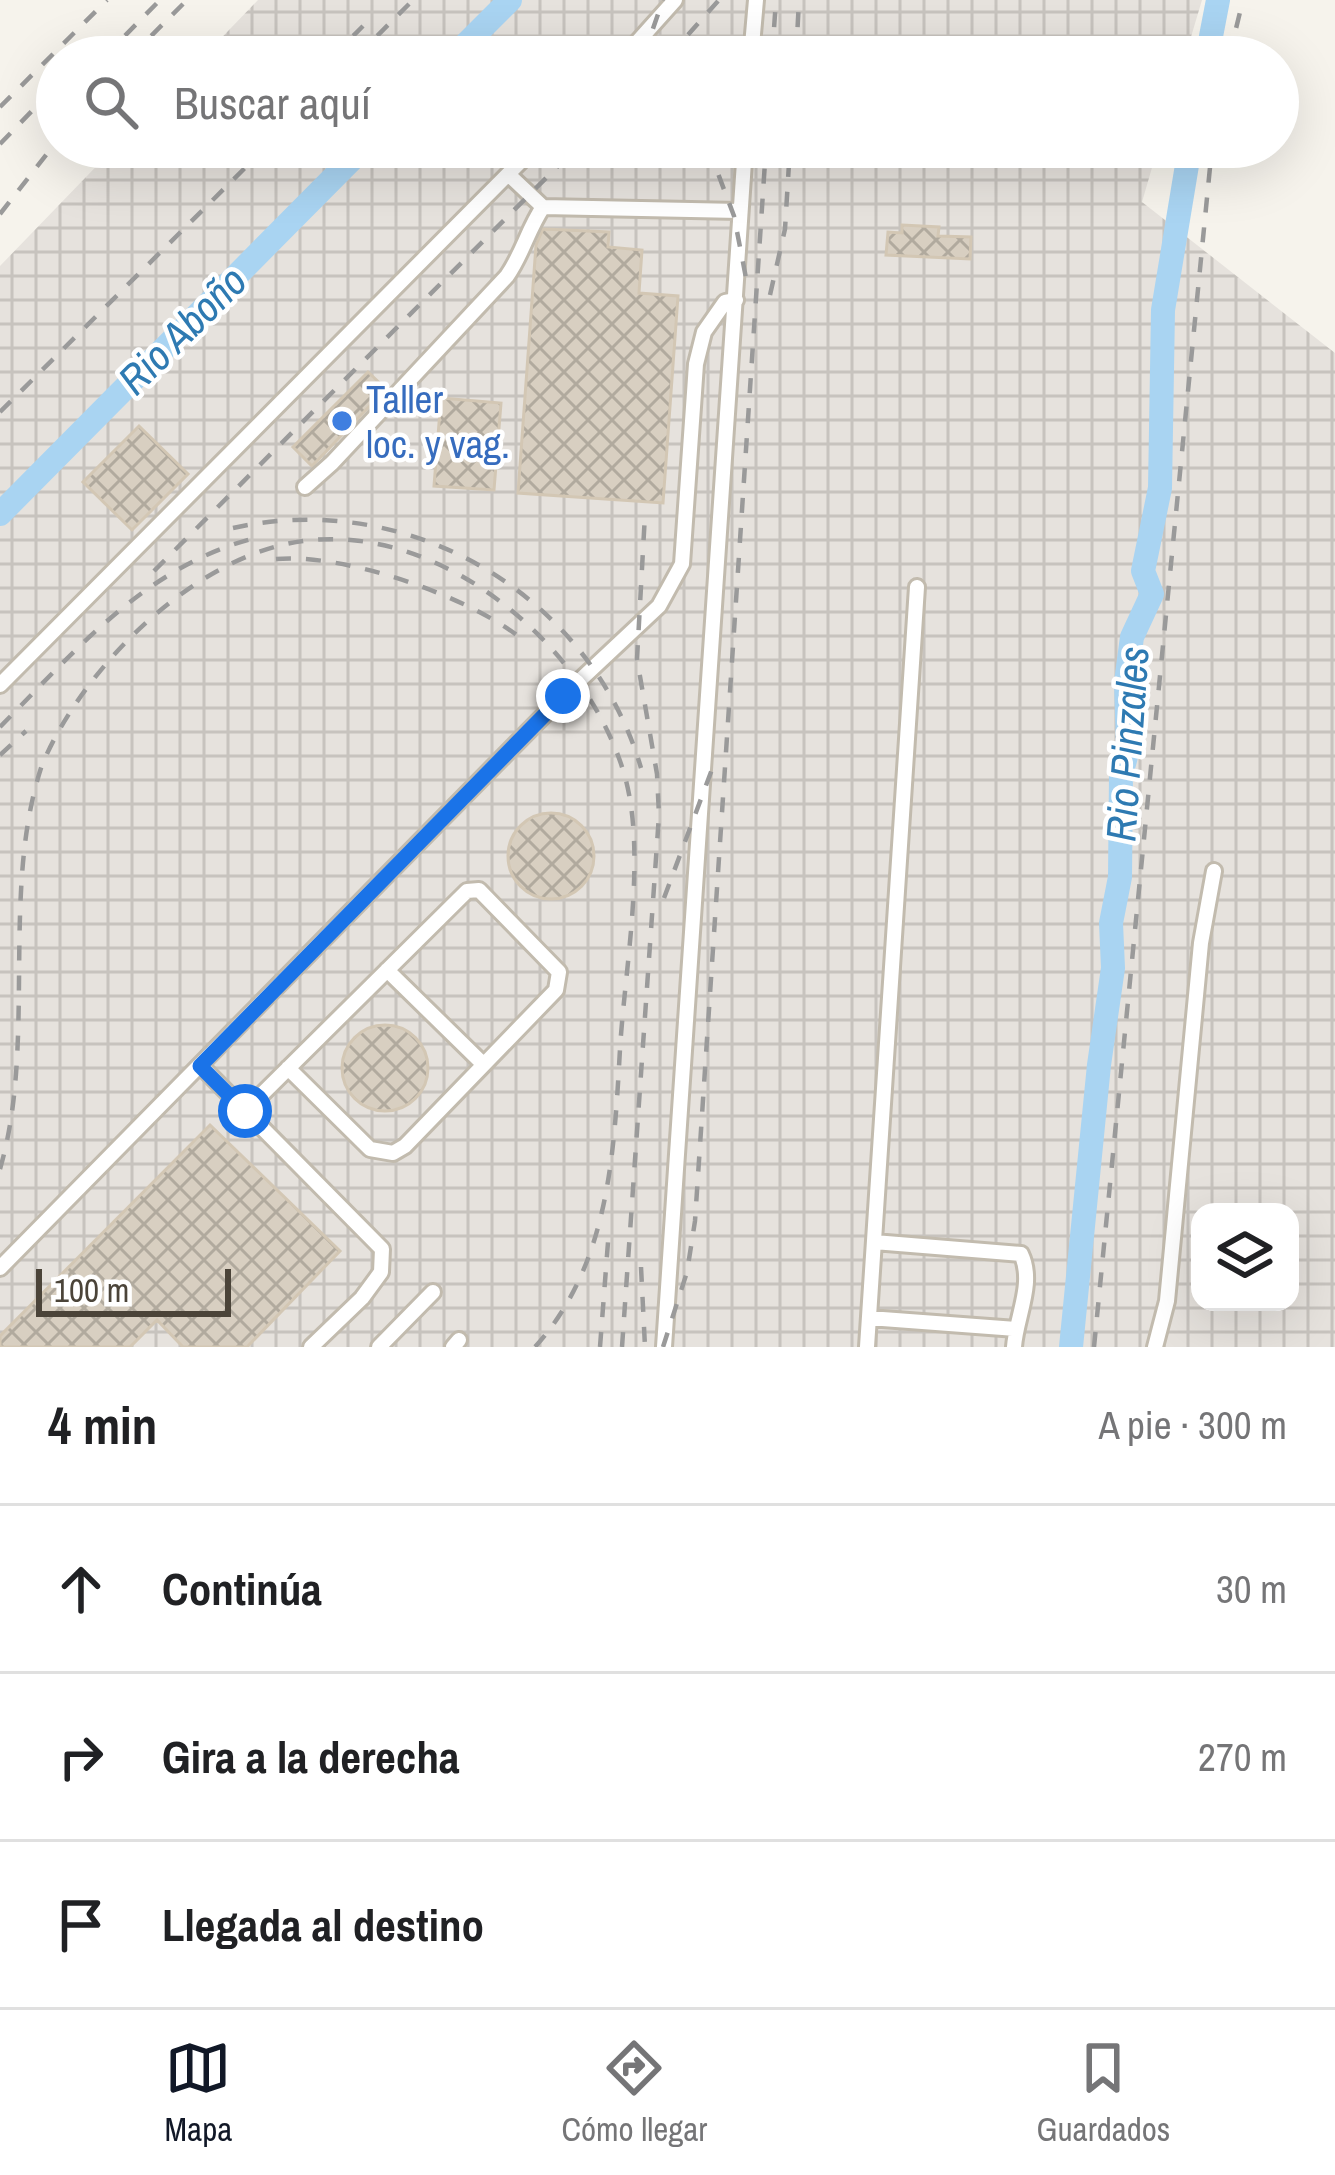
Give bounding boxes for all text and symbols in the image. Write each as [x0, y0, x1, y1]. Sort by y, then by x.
search box [36, 36, 1299, 168]
icon: search [78, 69, 144, 135]
text: Buscar aquí [174, 72, 371, 133]
water label: Rio Aboño [105, 253, 259, 407]
place label: Taller loc. y vag. [366, 373, 510, 470]
marker: Taller loc. y vag. [329, 408, 355, 434]
water label: Rio Pinzales [1092, 645, 1162, 843]
route end [536, 669, 590, 723]
route start [218, 1084, 272, 1138]
map controls [1191, 1203, 1299, 1311]
button: layers [1191, 1203, 1299, 1311]
scale bar [36, 1263, 231, 1316]
text: 100 m [54, 1268, 129, 1312]
text: 4 min [48, 1391, 157, 1460]
text: A pie · 300 m [1099, 1399, 1287, 1451]
icon: ahead [48, 1556, 114, 1622]
text: Continúa [162, 1558, 322, 1619]
text: 30 m [1216, 1563, 1287, 1615]
icon: right [48, 1724, 114, 1790]
text: Gira a la derecha [162, 1726, 459, 1787]
text: 270 m [1198, 1731, 1287, 1783]
icon: arrive [48, 1892, 114, 1958]
text: Llegada al destino [162, 1894, 484, 1955]
tab: Mapa [165, 2035, 232, 2151]
tab: Cómo llegar [561, 2035, 707, 2151]
tab: Guardados [1036, 2035, 1170, 2151]

